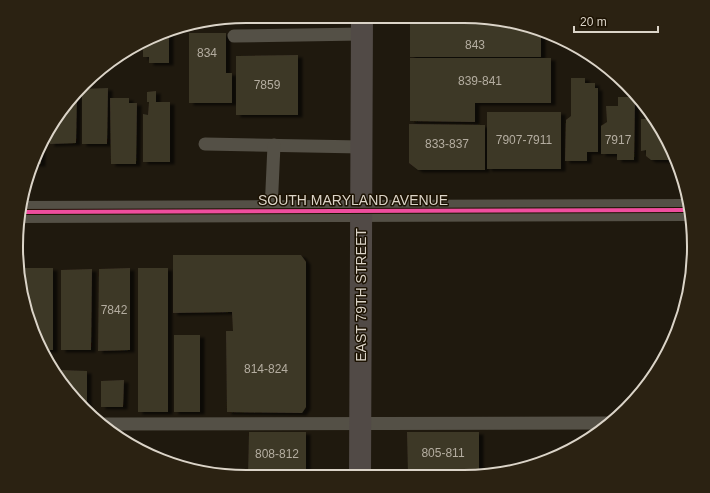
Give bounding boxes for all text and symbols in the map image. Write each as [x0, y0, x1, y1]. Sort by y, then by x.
scale bar [574, 8, 658, 34]
text: 20 m [580, 15, 607, 29]
house number: 843 [465, 38, 485, 52]
house number: 834 [197, 46, 217, 60]
house number: 839-841 [458, 74, 502, 88]
house number: 7859 [254, 78, 281, 92]
house number: 7907-7911 [496, 133, 553, 147]
house number: 7917 [605, 133, 632, 147]
house number: 833-837 [425, 137, 469, 151]
street label: SOUTH MARYLAND AVENUE [258, 192, 448, 208]
street label: EAST 79TH STREET [353, 228, 369, 362]
house number: 7842 [101, 303, 128, 317]
house number: 814-824 [244, 362, 288, 376]
house number: 805-811 [421, 446, 465, 460]
house number: 808-812 [255, 447, 299, 461]

